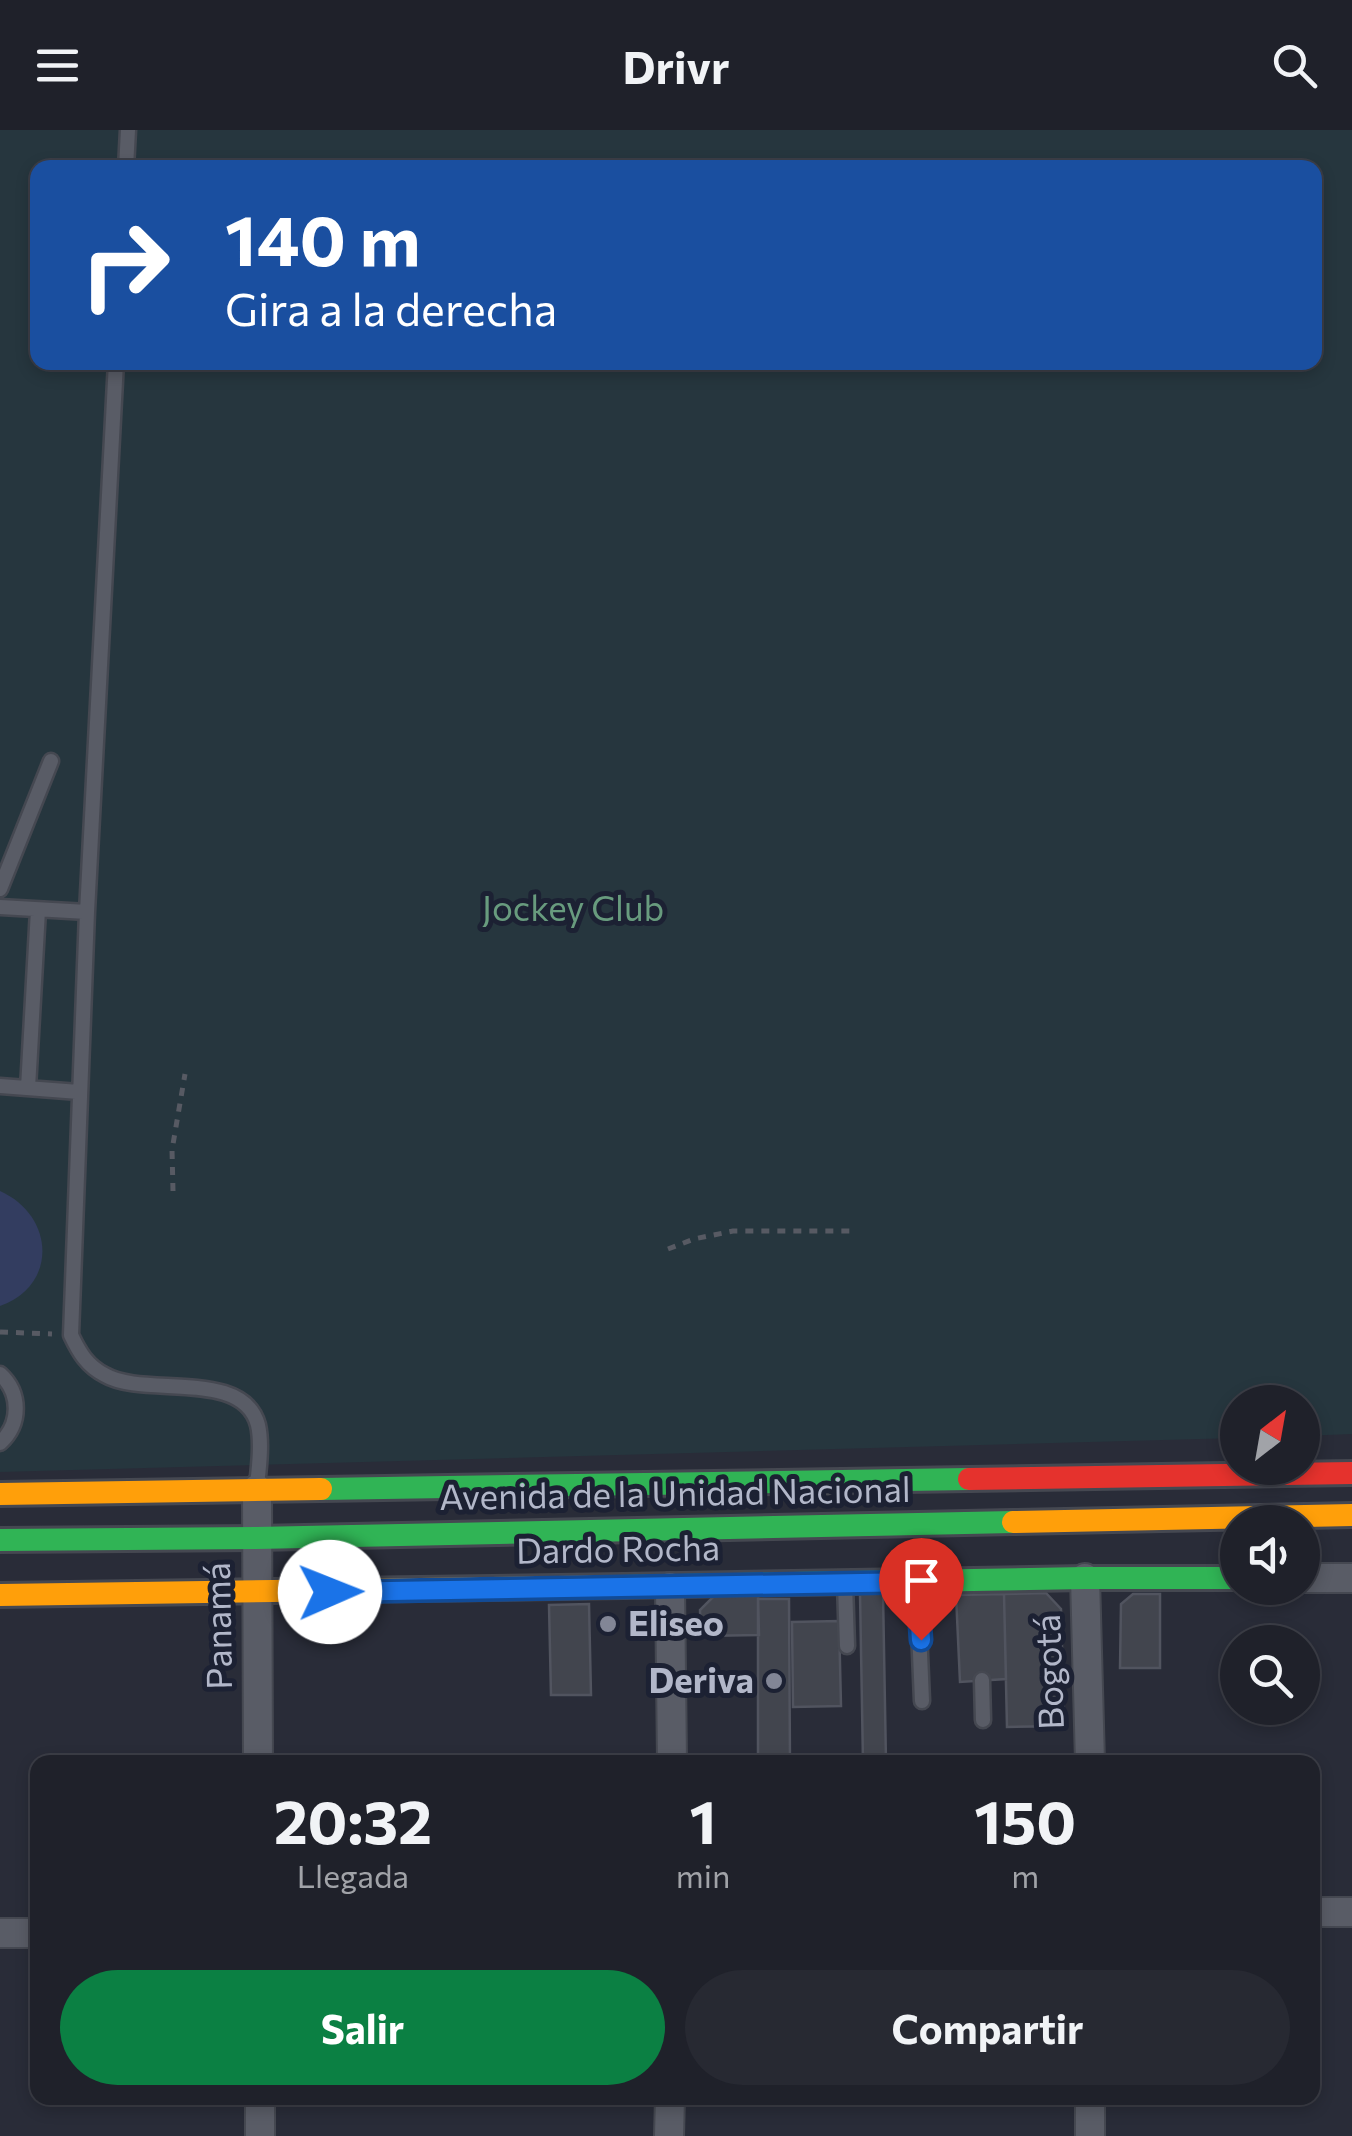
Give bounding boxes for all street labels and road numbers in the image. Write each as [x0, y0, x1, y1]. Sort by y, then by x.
street label: Avenida de la Unidad Nacional [439, 1466, 911, 1517]
street label: Dardo Rocha [516, 1524, 720, 1571]
street label: Panamá [194, 1562, 239, 1690]
street label: Bogotá [1024, 1614, 1071, 1730]

